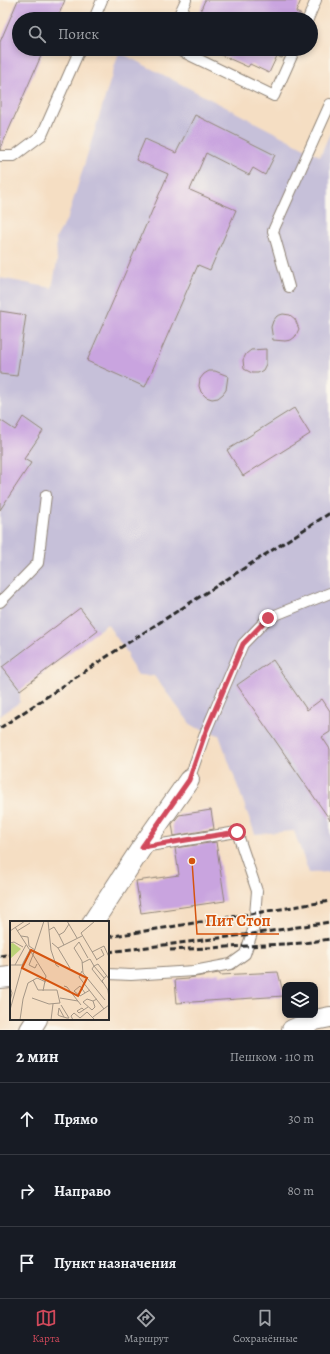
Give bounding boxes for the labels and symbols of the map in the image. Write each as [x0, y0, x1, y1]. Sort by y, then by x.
route end [259, 609, 277, 627]
route start [228, 823, 246, 841]
callout: Пит Стоп [197, 906, 279, 934]
text: Пит Стоп [205, 910, 271, 932]
inset map [10, 921, 109, 1020]

